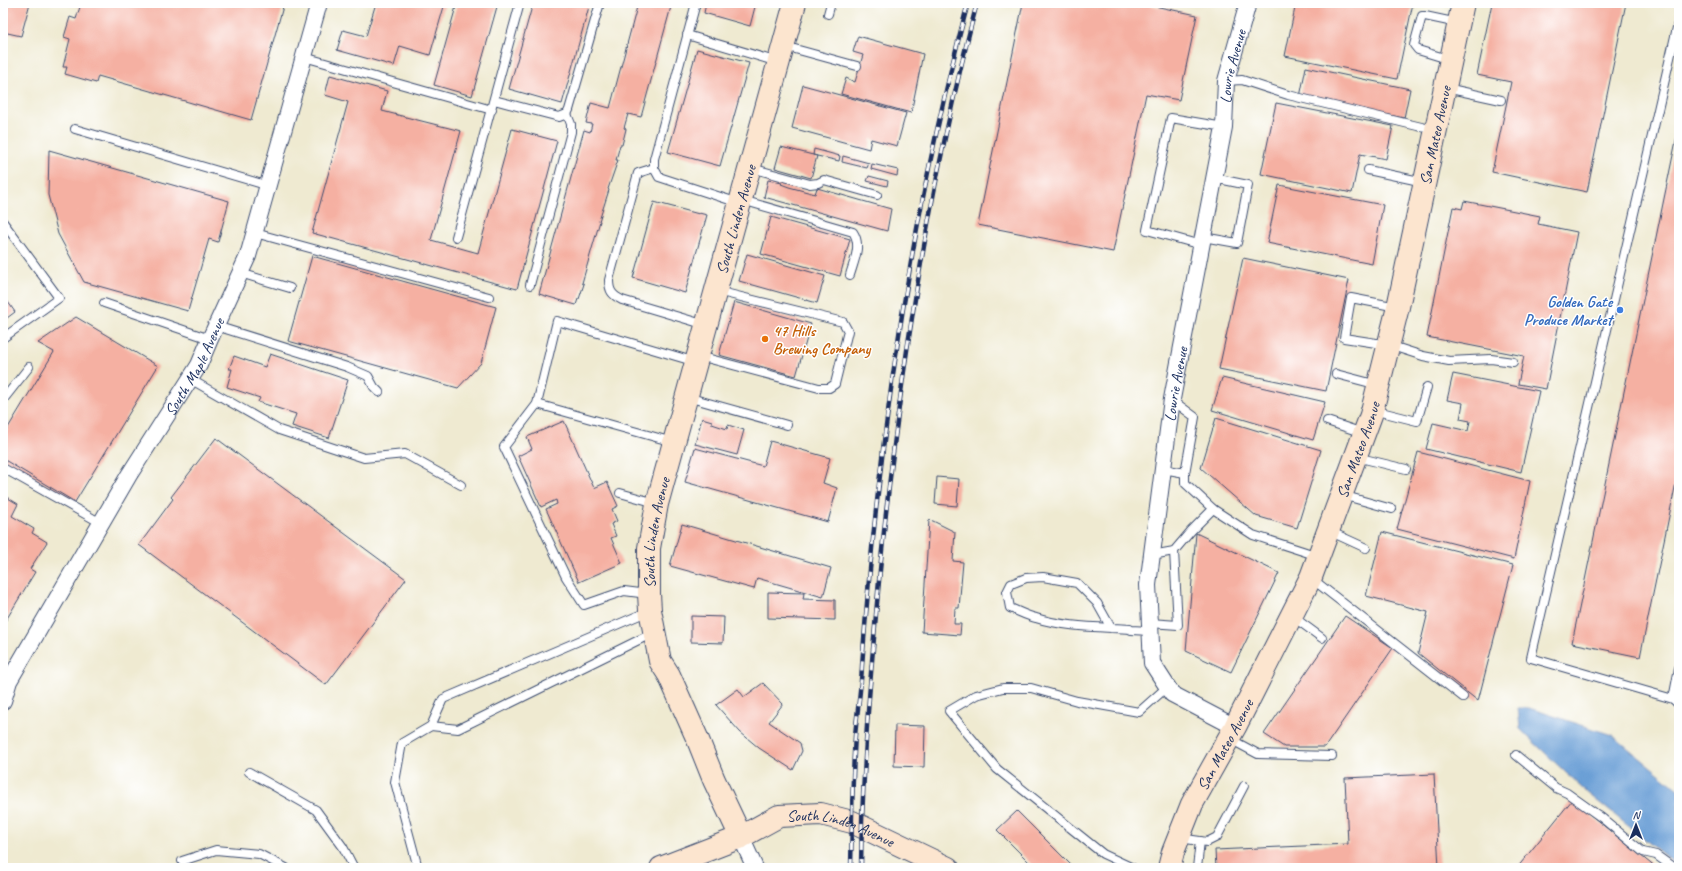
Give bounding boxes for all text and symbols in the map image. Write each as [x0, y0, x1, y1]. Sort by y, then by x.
street label: Lowrie Avenue [1216, 26, 1251, 104]
street label: San Mateo Avenue [1415, 83, 1456, 187]
street label: South Linden Avenue [712, 161, 761, 276]
place label: Golden Gate Produce Market [1524, 292, 1615, 330]
marker: Golden Gate Produce Market [1615, 305, 1625, 315]
street label: South Maple Avenue [160, 313, 230, 420]
place label: 47 Hills Brewing Company [773, 321, 872, 359]
marker: 47 Hills Brewing Company [760, 334, 770, 344]
street label: Lowrie Avenue [1160, 343, 1193, 423]
street label: San Mateo Avenue [1332, 398, 1385, 501]
street label: South Linden Avenue [640, 473, 675, 588]
street label: San Mateo Avenue [1193, 695, 1259, 794]
street label: South Linden Avenue [786, 805, 899, 852]
north arrow [1616, 805, 1656, 845]
text: N [1633, 808, 1642, 822]

